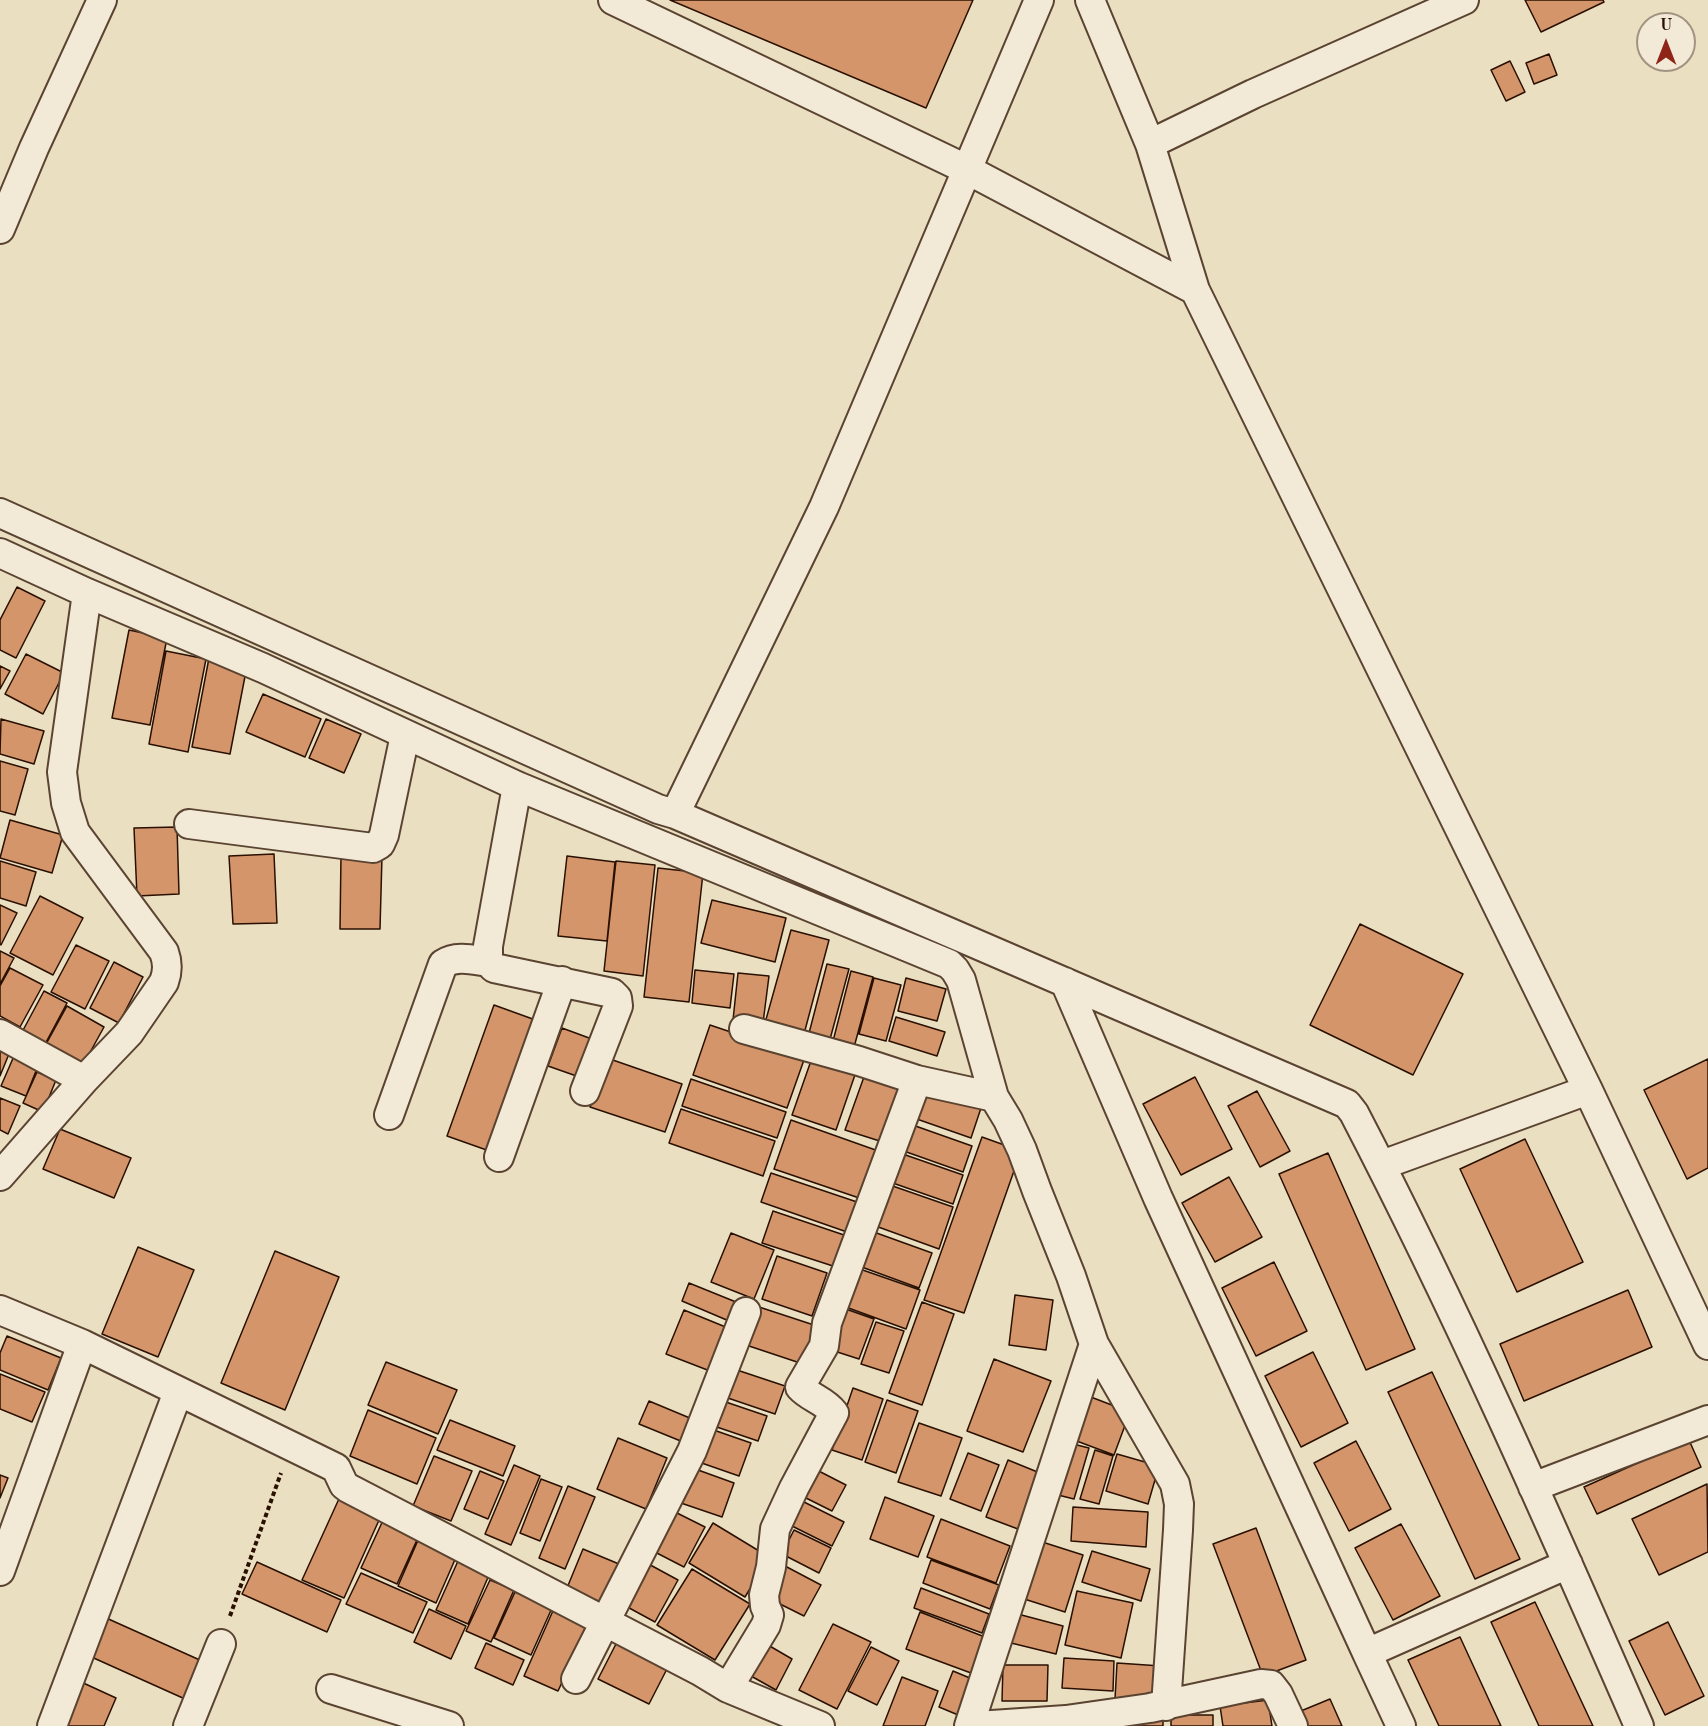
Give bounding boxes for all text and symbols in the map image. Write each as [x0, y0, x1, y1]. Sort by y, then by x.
north arrow [1636, 12, 1696, 72]
text: U [1660, 18, 1672, 34]

